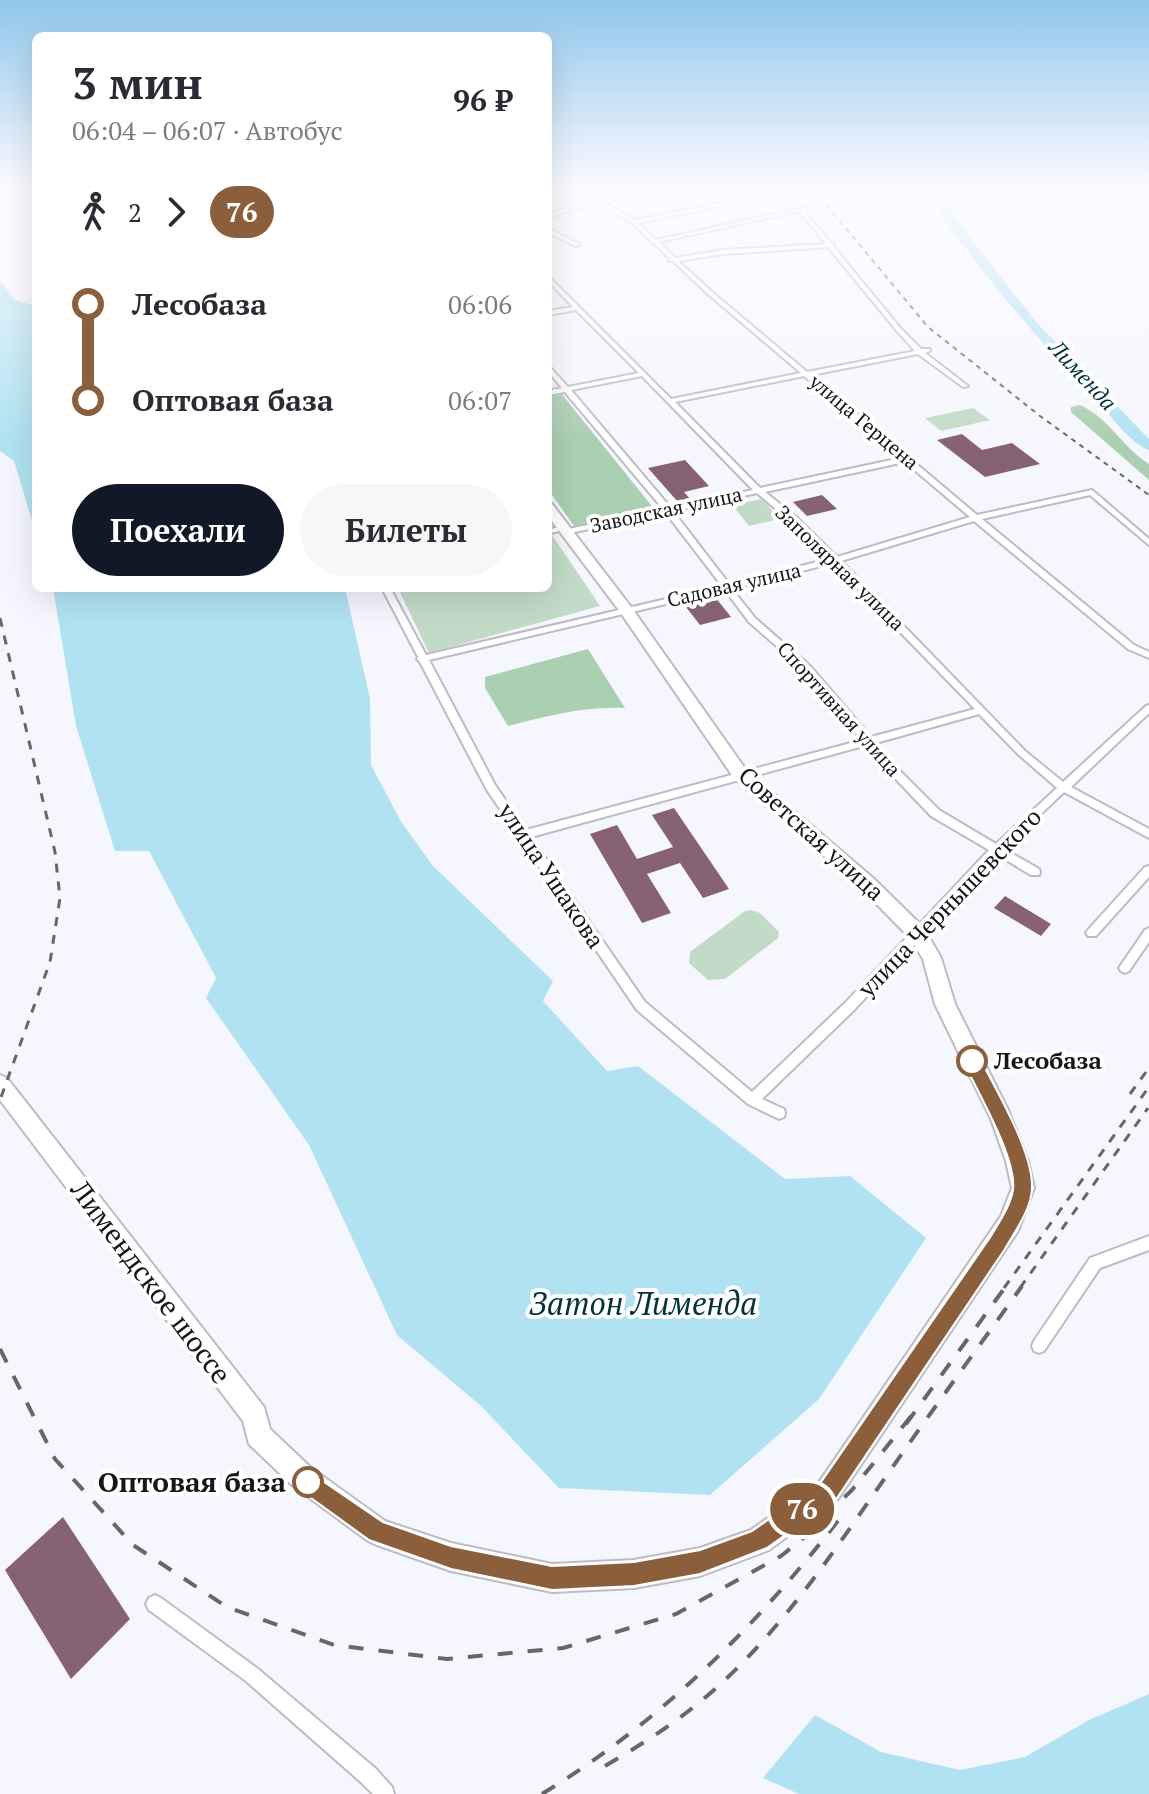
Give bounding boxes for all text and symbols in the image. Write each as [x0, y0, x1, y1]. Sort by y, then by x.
text: 3 мин [72, 53, 203, 112]
text: 96 ₽ [453, 80, 512, 120]
text: 06:04 – 06:07 · Автобус [72, 113, 343, 147]
icon: walk [72, 190, 116, 234]
icon: forward [154, 190, 198, 234]
text: 76 [226, 193, 258, 230]
text: 2 [128, 195, 142, 229]
text: Лесобаза [132, 284, 267, 324]
text: 06:06 [448, 287, 512, 321]
water label: Лименда [1043, 332, 1123, 416]
street label: улица Герцена [803, 367, 925, 475]
text: Оптовая база [132, 380, 334, 420]
text: 06:07 [448, 383, 512, 417]
street label: Заводская улица [587, 480, 744, 539]
button: Поехали [72, 484, 284, 576]
button: Билеты [300, 484, 512, 576]
street label: Заполярная улица [770, 499, 911, 636]
street label: Садовая улица [664, 556, 804, 613]
street label: Спортивная улица [772, 635, 907, 782]
street label: Советская улица [732, 759, 891, 907]
street label: улица Ушакова [491, 796, 612, 954]
street label: улица Чернышевского [850, 801, 1048, 1004]
place label: Лесобаза [993, 1044, 1103, 1076]
marker: Лесобаза [957, 1046, 987, 1076]
street label: Лимендское шоссе [62, 1172, 240, 1391]
water label: Затон Лименда [529, 1282, 757, 1324]
place label: Оптовая база [98, 1463, 286, 1500]
marker: Оптовая база [293, 1467, 323, 1497]
line badge: 76 [766, 1483, 838, 1535]
text: 76 [786, 1490, 818, 1527]

